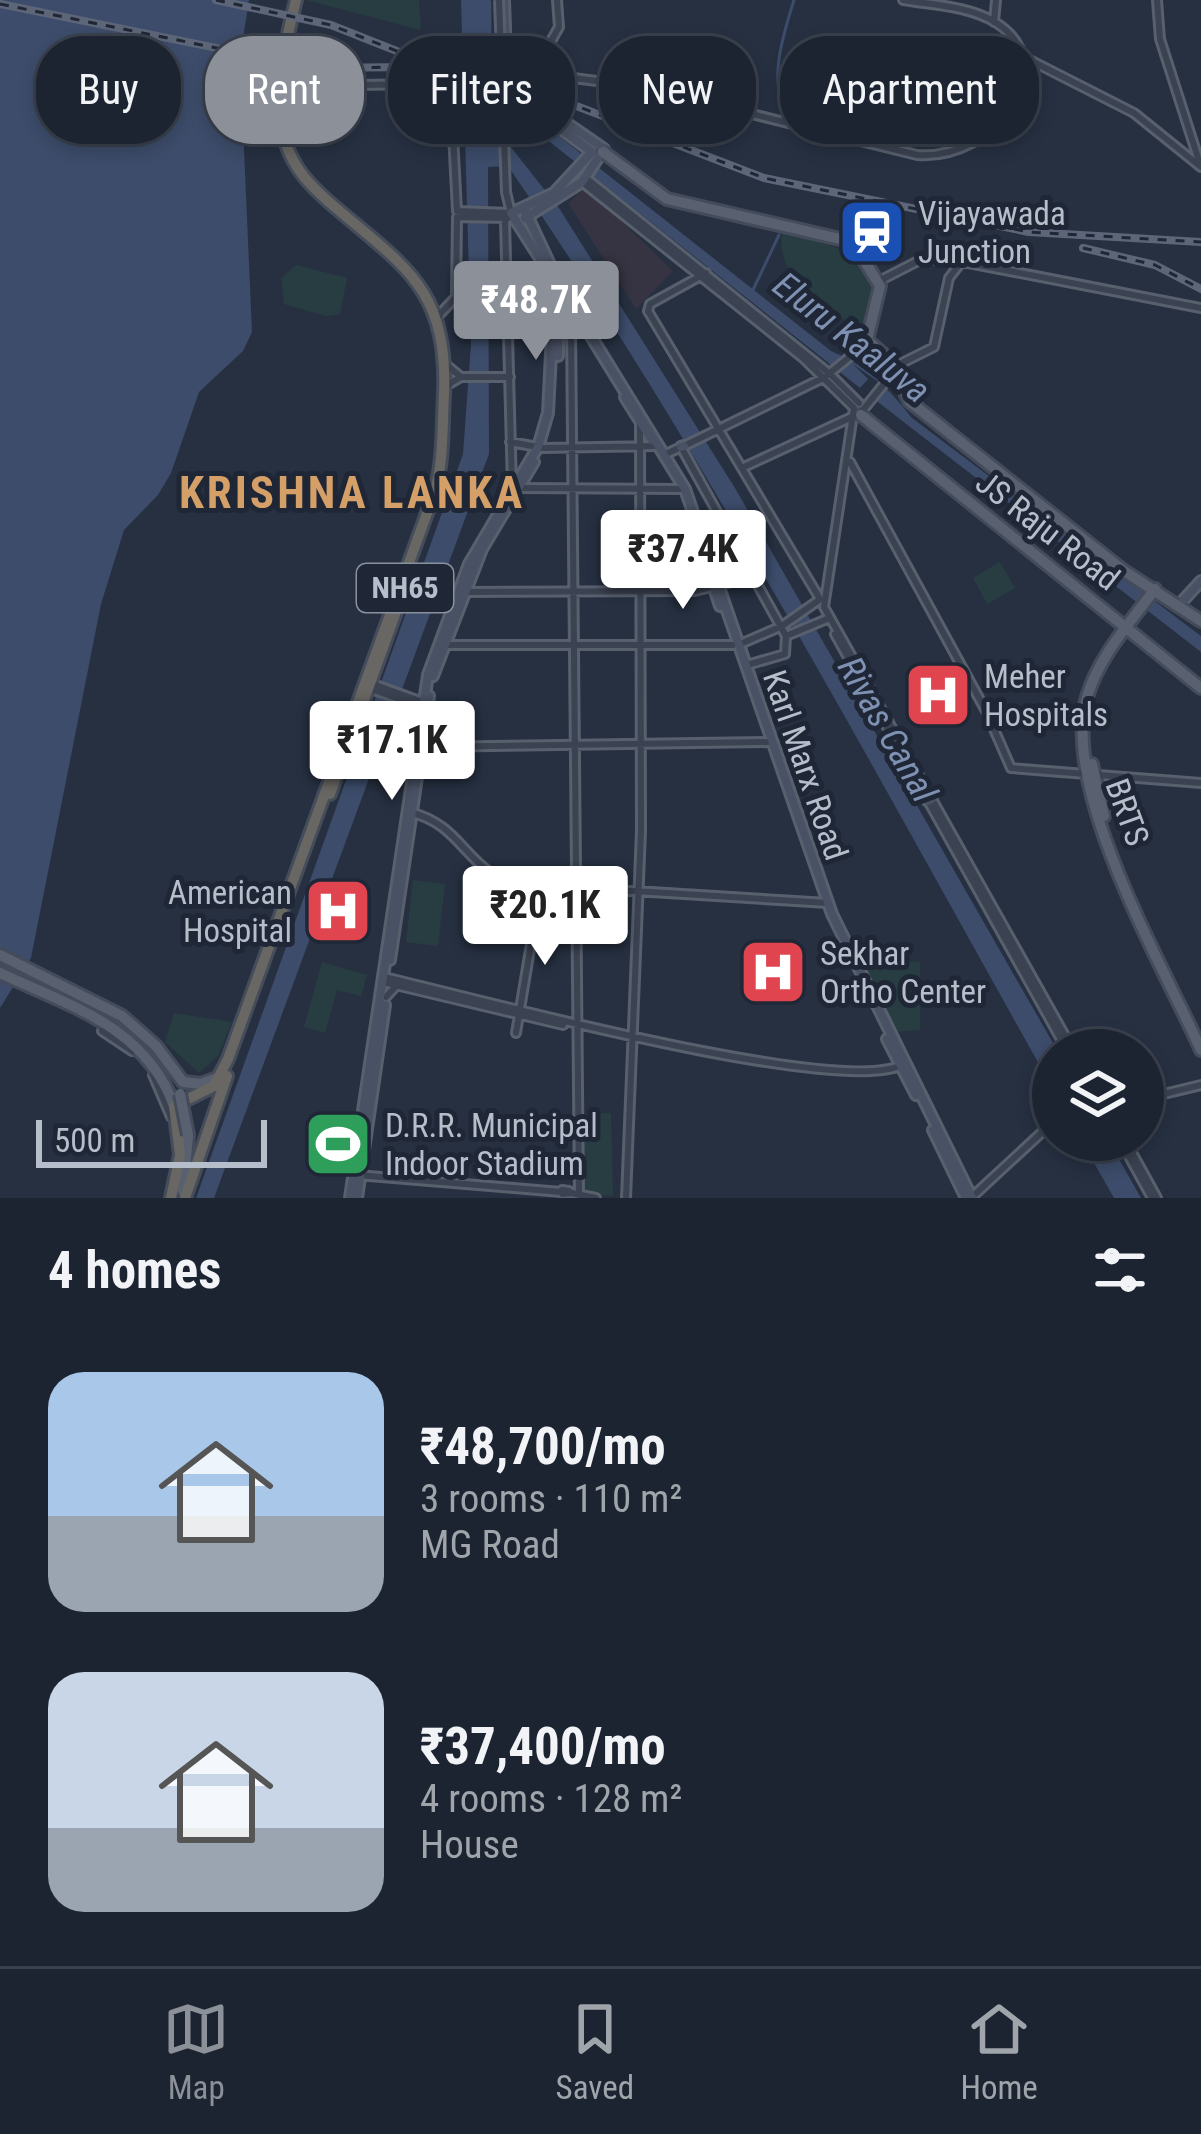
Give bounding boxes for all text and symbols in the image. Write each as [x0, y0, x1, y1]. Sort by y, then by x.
chip: Buy [36, 36, 181, 144]
chip: Rent [205, 36, 364, 144]
chip: Filters [388, 36, 575, 144]
chip: New [599, 36, 756, 144]
chip: Apartment [780, 36, 1039, 144]
place label: Vijayawada Junction [918, 194, 1066, 271]
station icon: Vijayawada Junction [837, 197, 907, 267]
pin: ₹48.7K [438, 261, 634, 363]
water label: Eluru Kaaluva [765, 264, 938, 412]
text: ₹48.7K [481, 277, 591, 323]
street label: JS Raju Road [968, 462, 1127, 598]
district label: KRISHNA LANKA [179, 466, 525, 519]
pin: ₹37.4K [585, 510, 781, 612]
text: ₹37.4K [628, 526, 738, 572]
road number: NH65 [357, 564, 453, 612]
water label: Rivas Canal [829, 650, 946, 810]
place label: Meher Hospitals [984, 657, 1108, 734]
hospital icon: Meher Hospitals [903, 660, 973, 730]
street label: Karl Marx Road [755, 665, 856, 865]
pin: ₹17.1K [294, 701, 490, 803]
text: ₹17.1K [337, 717, 447, 763]
street label: BRTS [1098, 773, 1158, 851]
pin: ₹20.1K [447, 866, 643, 968]
place label: American Hospital [168, 873, 292, 950]
hospital icon: American Hospital [303, 876, 373, 946]
text: ₹20.1K [490, 882, 600, 928]
place label: Sekhar Ortho Center [820, 934, 986, 1011]
hospital icon: Sekhar Ortho Center [738, 937, 808, 1007]
map controls [1032, 1029, 1164, 1161]
button: layers [1032, 1029, 1164, 1161]
place label: D.R.R. Municipal Indoor Stadium [385, 1106, 598, 1183]
sports icon: D.R.R. Municipal Indoor Stadium [303, 1109, 373, 1179]
scale bar [36, 1114, 267, 1167]
text: 500 m [54, 1121, 135, 1160]
icon: filters [1087, 1237, 1153, 1303]
text: 4 homes [48, 1241, 221, 1300]
text: ₹48,700/mo [420, 1417, 666, 1476]
icon: home [144, 1420, 288, 1564]
text: 3 rooms · 110 m² [420, 1476, 682, 1522]
text: MG Road [420, 1522, 560, 1568]
text: ₹37,400/mo [420, 1717, 666, 1776]
icon: home [144, 1720, 288, 1864]
text: 4 rooms · 128 m² [420, 1776, 682, 1822]
text: House [420, 1822, 519, 1868]
tab: Map [163, 1996, 229, 2107]
tab: Saved [556, 1996, 634, 2107]
tab: Home [960, 1996, 1038, 2107]

